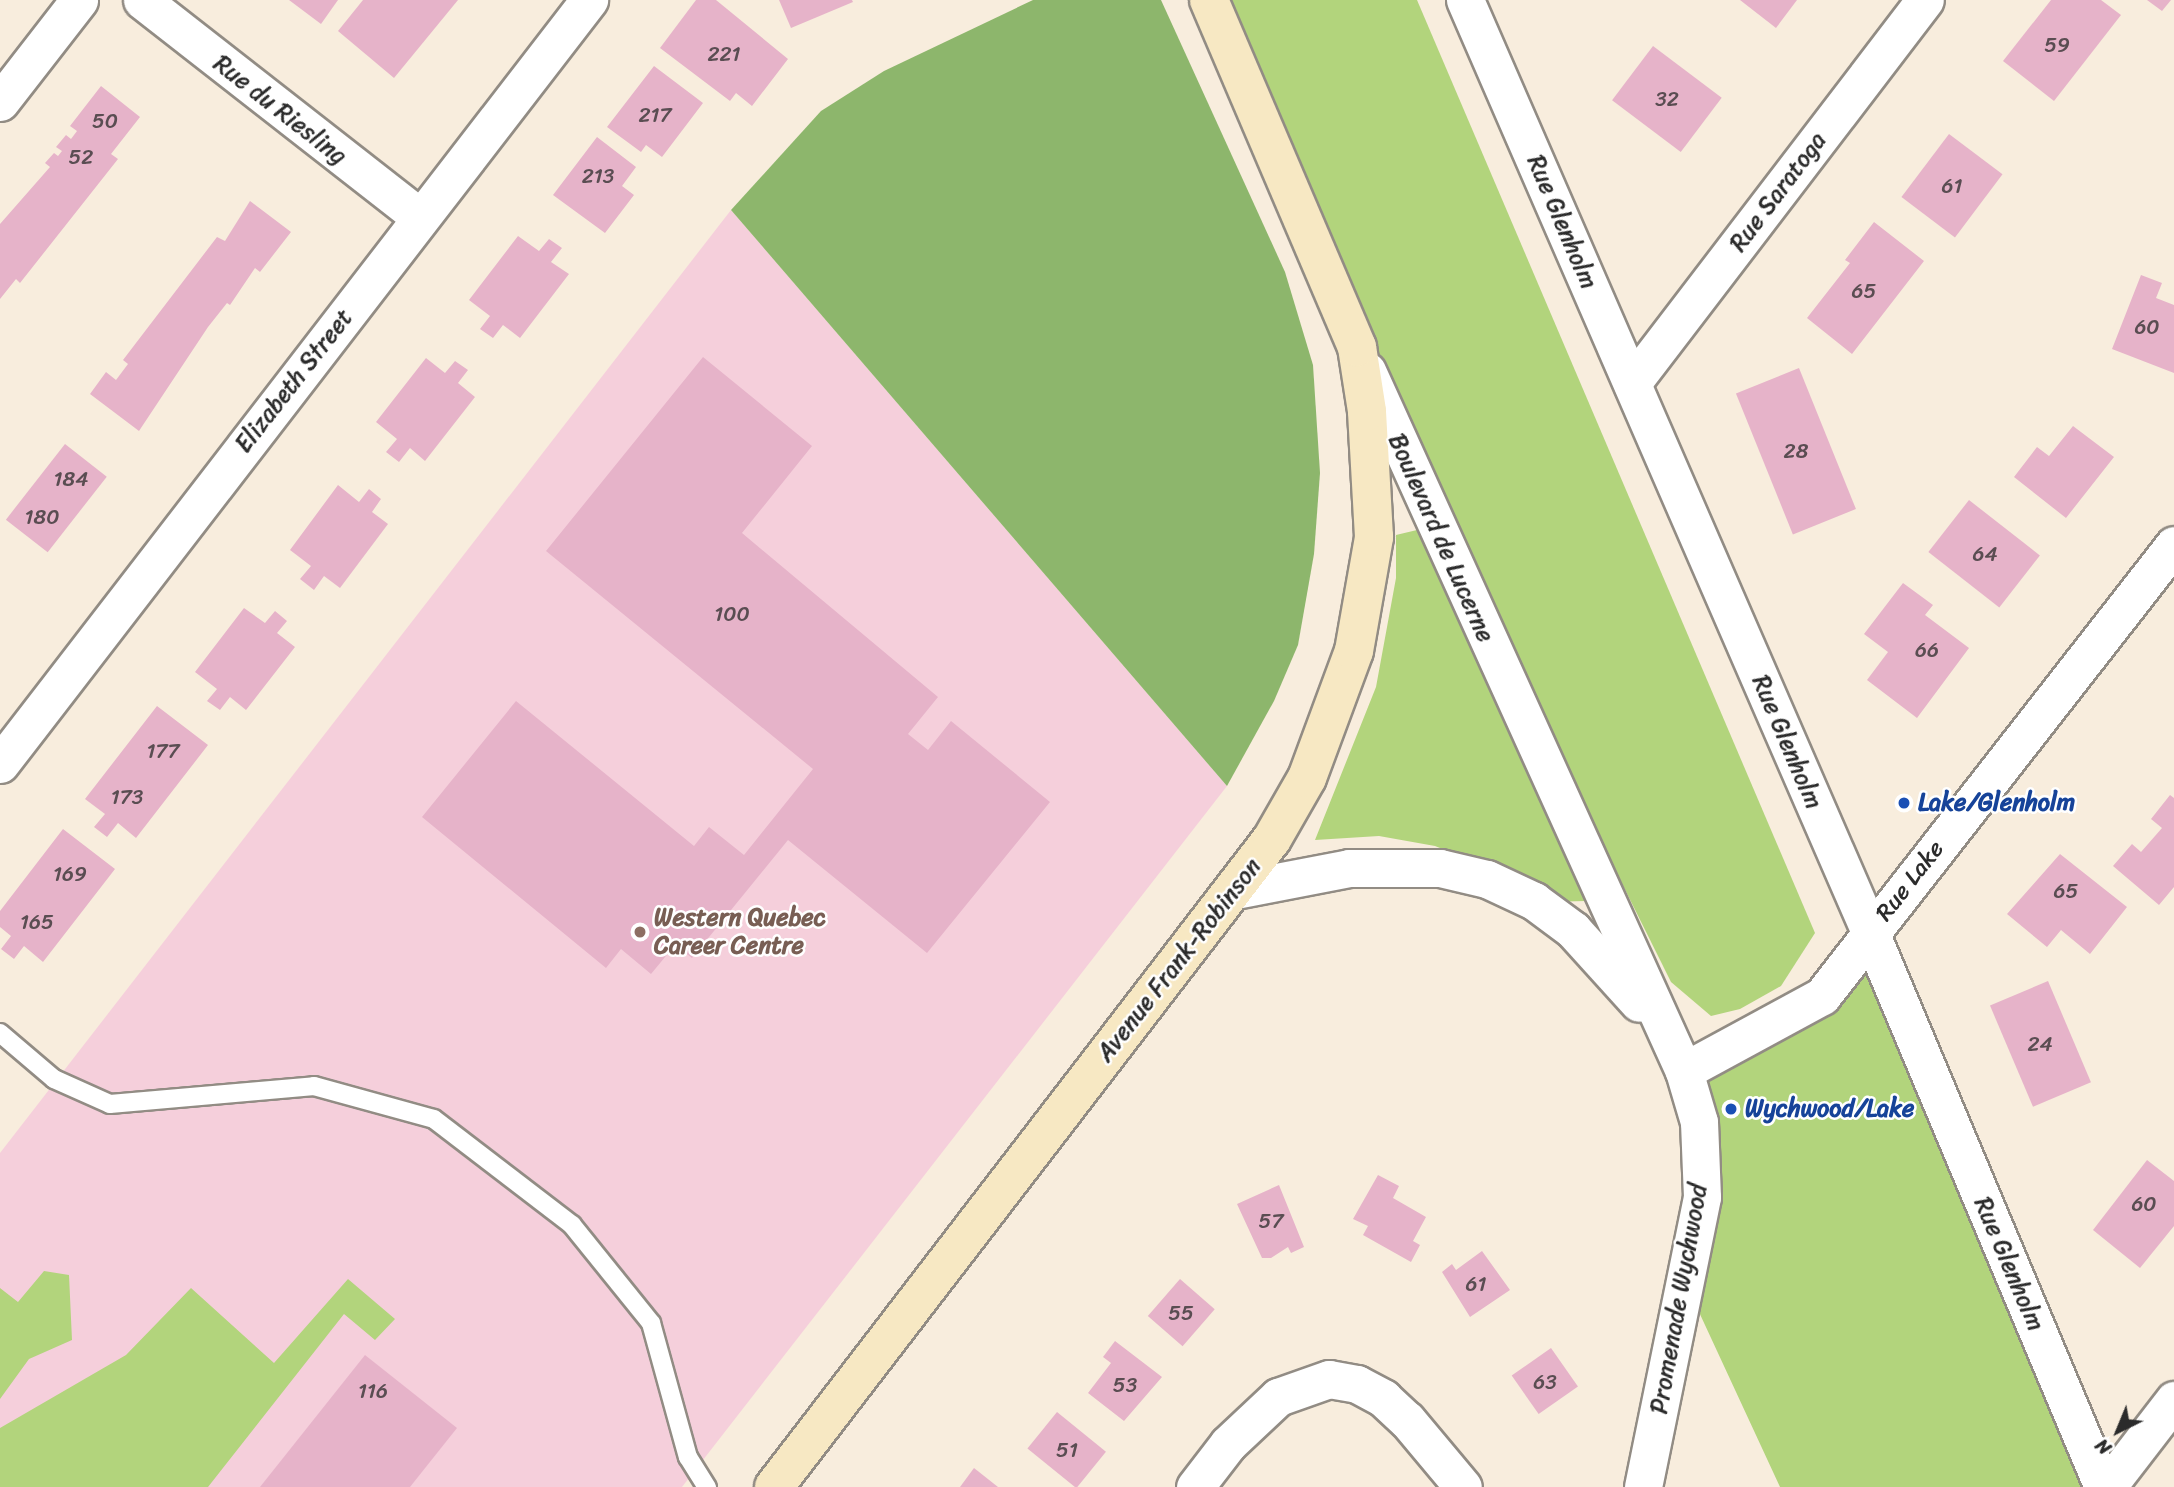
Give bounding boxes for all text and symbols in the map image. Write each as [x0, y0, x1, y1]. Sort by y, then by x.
house number: 59 [2044, 32, 2070, 58]
house number: 221 [707, 41, 741, 67]
street label: Rue du Riesling [208, 49, 352, 171]
house number: 32 [1655, 86, 1679, 112]
house number: 217 [638, 102, 672, 128]
house number: 50 [92, 108, 118, 134]
street label: Rue Saratoga [1724, 127, 1832, 257]
house number: 52 [69, 144, 93, 170]
street label: Rue Glenholm [1521, 151, 1603, 293]
house number: 213 [582, 163, 614, 189]
house number: 61 [1942, 173, 1962, 199]
house number: 65 [1852, 278, 1876, 304]
street label: Elizabeth Street [229, 304, 359, 458]
house number: 60 [2134, 314, 2160, 340]
street label: Boulevard de Lucerne [1382, 430, 1500, 646]
house number: 28 [1784, 438, 1808, 464]
house number: 184 [54, 466, 88, 492]
house number: 180 [25, 504, 59, 530]
house number: 64 [1972, 541, 1998, 567]
house number: 100 [714, 601, 750, 627]
house number: 66 [1915, 637, 1939, 663]
street label: Rue Glenholm [1746, 671, 1828, 813]
house number: 177 [147, 738, 179, 764]
house number: 173 [111, 784, 143, 810]
place label: Lake/Glenholm [1918, 789, 2075, 817]
marker: Lake/Glenholm [1896, 795, 1912, 811]
street label: Rue Lake [1870, 835, 1950, 927]
street label: Avenue Frank-Robinson [1091, 853, 1267, 1067]
house number: 169 [53, 861, 87, 887]
house number: 65 [2054, 878, 2078, 904]
place label: Western Quebec Career Centre [654, 904, 825, 960]
house number: 165 [20, 909, 54, 935]
marker: Western Quebec Career Centre [632, 924, 648, 940]
house number: 24 [2027, 1031, 2053, 1057]
place label: Wychwood/Lake [1745, 1095, 1914, 1123]
marker: Wychwood/Lake [1723, 1101, 1739, 1117]
street label: Promenade Wychwood [1645, 1182, 1713, 1416]
house number: 60 [2131, 1191, 2157, 1217]
street label: Rue Glenholm [1968, 1193, 2050, 1335]
house number: 57 [1259, 1208, 1283, 1234]
house number: 61 [1466, 1271, 1486, 1297]
house number: 55 [1168, 1300, 1194, 1326]
house number: 63 [1533, 1369, 1557, 1395]
house number: 53 [1113, 1372, 1137, 1398]
house number: 116 [358, 1378, 388, 1404]
north arrow [2083, 1396, 2153, 1466]
text: N [2087, 1430, 2119, 1463]
house number: 51 [1056, 1437, 1078, 1463]

